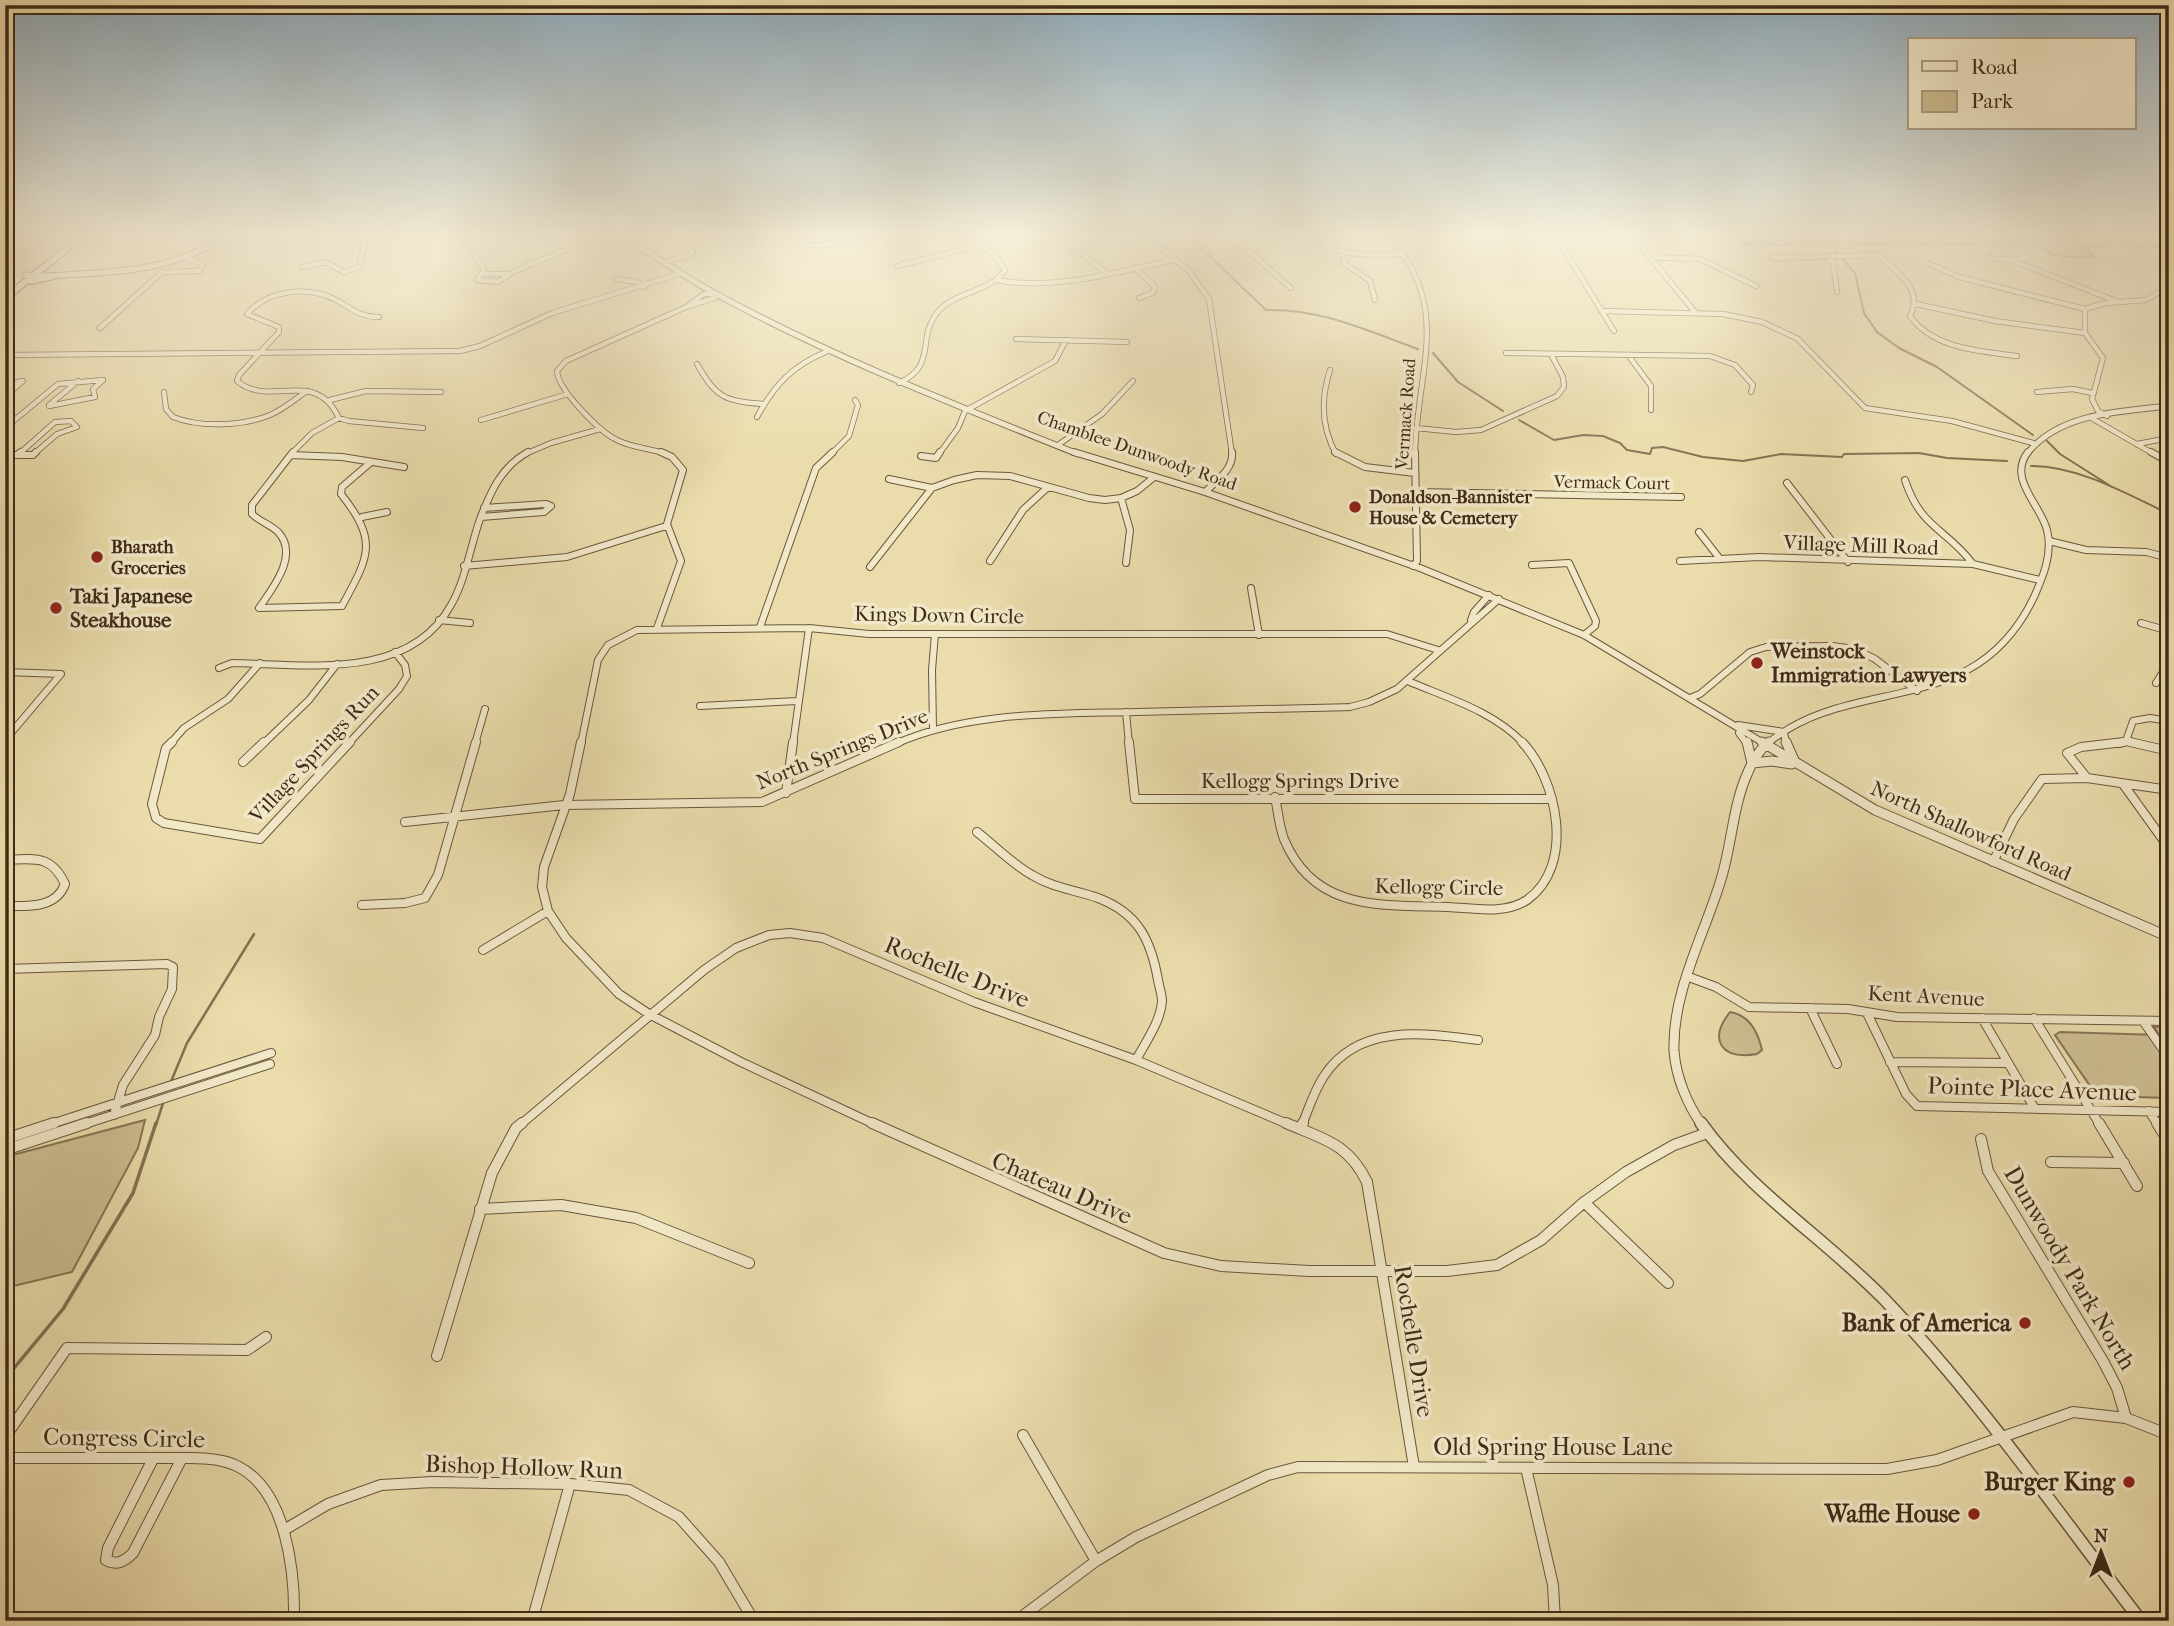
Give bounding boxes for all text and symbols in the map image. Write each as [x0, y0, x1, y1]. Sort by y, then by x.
legend [1908, 38, 2136, 130]
text: Road [1971, 55, 2018, 79]
text: Park [1971, 89, 2013, 113]
street label: Vermack Road [1392, 357, 1420, 471]
street label: Chamblee Dunwoody Road [1034, 407, 1240, 495]
street label: Vermack Court [1552, 471, 1671, 495]
place label: Donaldson-Bannister House & Cemetery [1369, 487, 1532, 529]
marker: Donaldson-Bannister House & Cemetery [1347, 499, 1363, 515]
street label: Village Mill Road [1782, 530, 1940, 560]
place label: Bharath Groceries [111, 537, 186, 579]
marker: Bharath Groceries [89, 549, 105, 565]
place label: Taki Japanese Steakhouse [69, 584, 193, 632]
marker: Taki Japanese Steakhouse [48, 600, 64, 616]
street label: Kings Down Circle [854, 602, 1024, 628]
place label: Weinstock Immigration Lawyers [1770, 639, 1967, 687]
marker: Weinstock Immigration Lawyers [1749, 655, 1765, 671]
street label: Village Springs Run [243, 680, 384, 828]
street label: North Springs Drive [753, 704, 931, 794]
street label: Kellogg Springs Drive [1201, 769, 1399, 793]
street label: North Shallowford Road [1867, 776, 2076, 886]
street label: Kellogg Circle [1375, 874, 1503, 900]
street label: Rochelle Drive [881, 930, 1034, 1014]
street label: Kent Avenue [1867, 981, 1985, 1011]
street label: Pointe Place Avenue [1927, 1071, 2137, 1107]
street label: Chateau Drive [988, 1146, 1136, 1230]
street label: Dunwoody Park North [1998, 1161, 2142, 1375]
street label: Rochelle Drive [1388, 1263, 1440, 1419]
place label: Bank of America [1842, 1309, 2012, 1337]
marker: Bank of America [2017, 1315, 2033, 1331]
street label: Congress Circle [43, 1423, 205, 1453]
street label: Old Spring House Lane [1433, 1433, 1673, 1461]
street label: Bishop Hollow Run [424, 1450, 624, 1484]
place label: Burger King [1984, 1468, 2116, 1496]
marker: Burger King [2121, 1474, 2137, 1490]
place label: Waffle House [1824, 1500, 1960, 1528]
marker: Waffle House [1966, 1506, 1982, 1522]
north arrow [2066, 1518, 2136, 1588]
text: N [2094, 1525, 2109, 1547]

